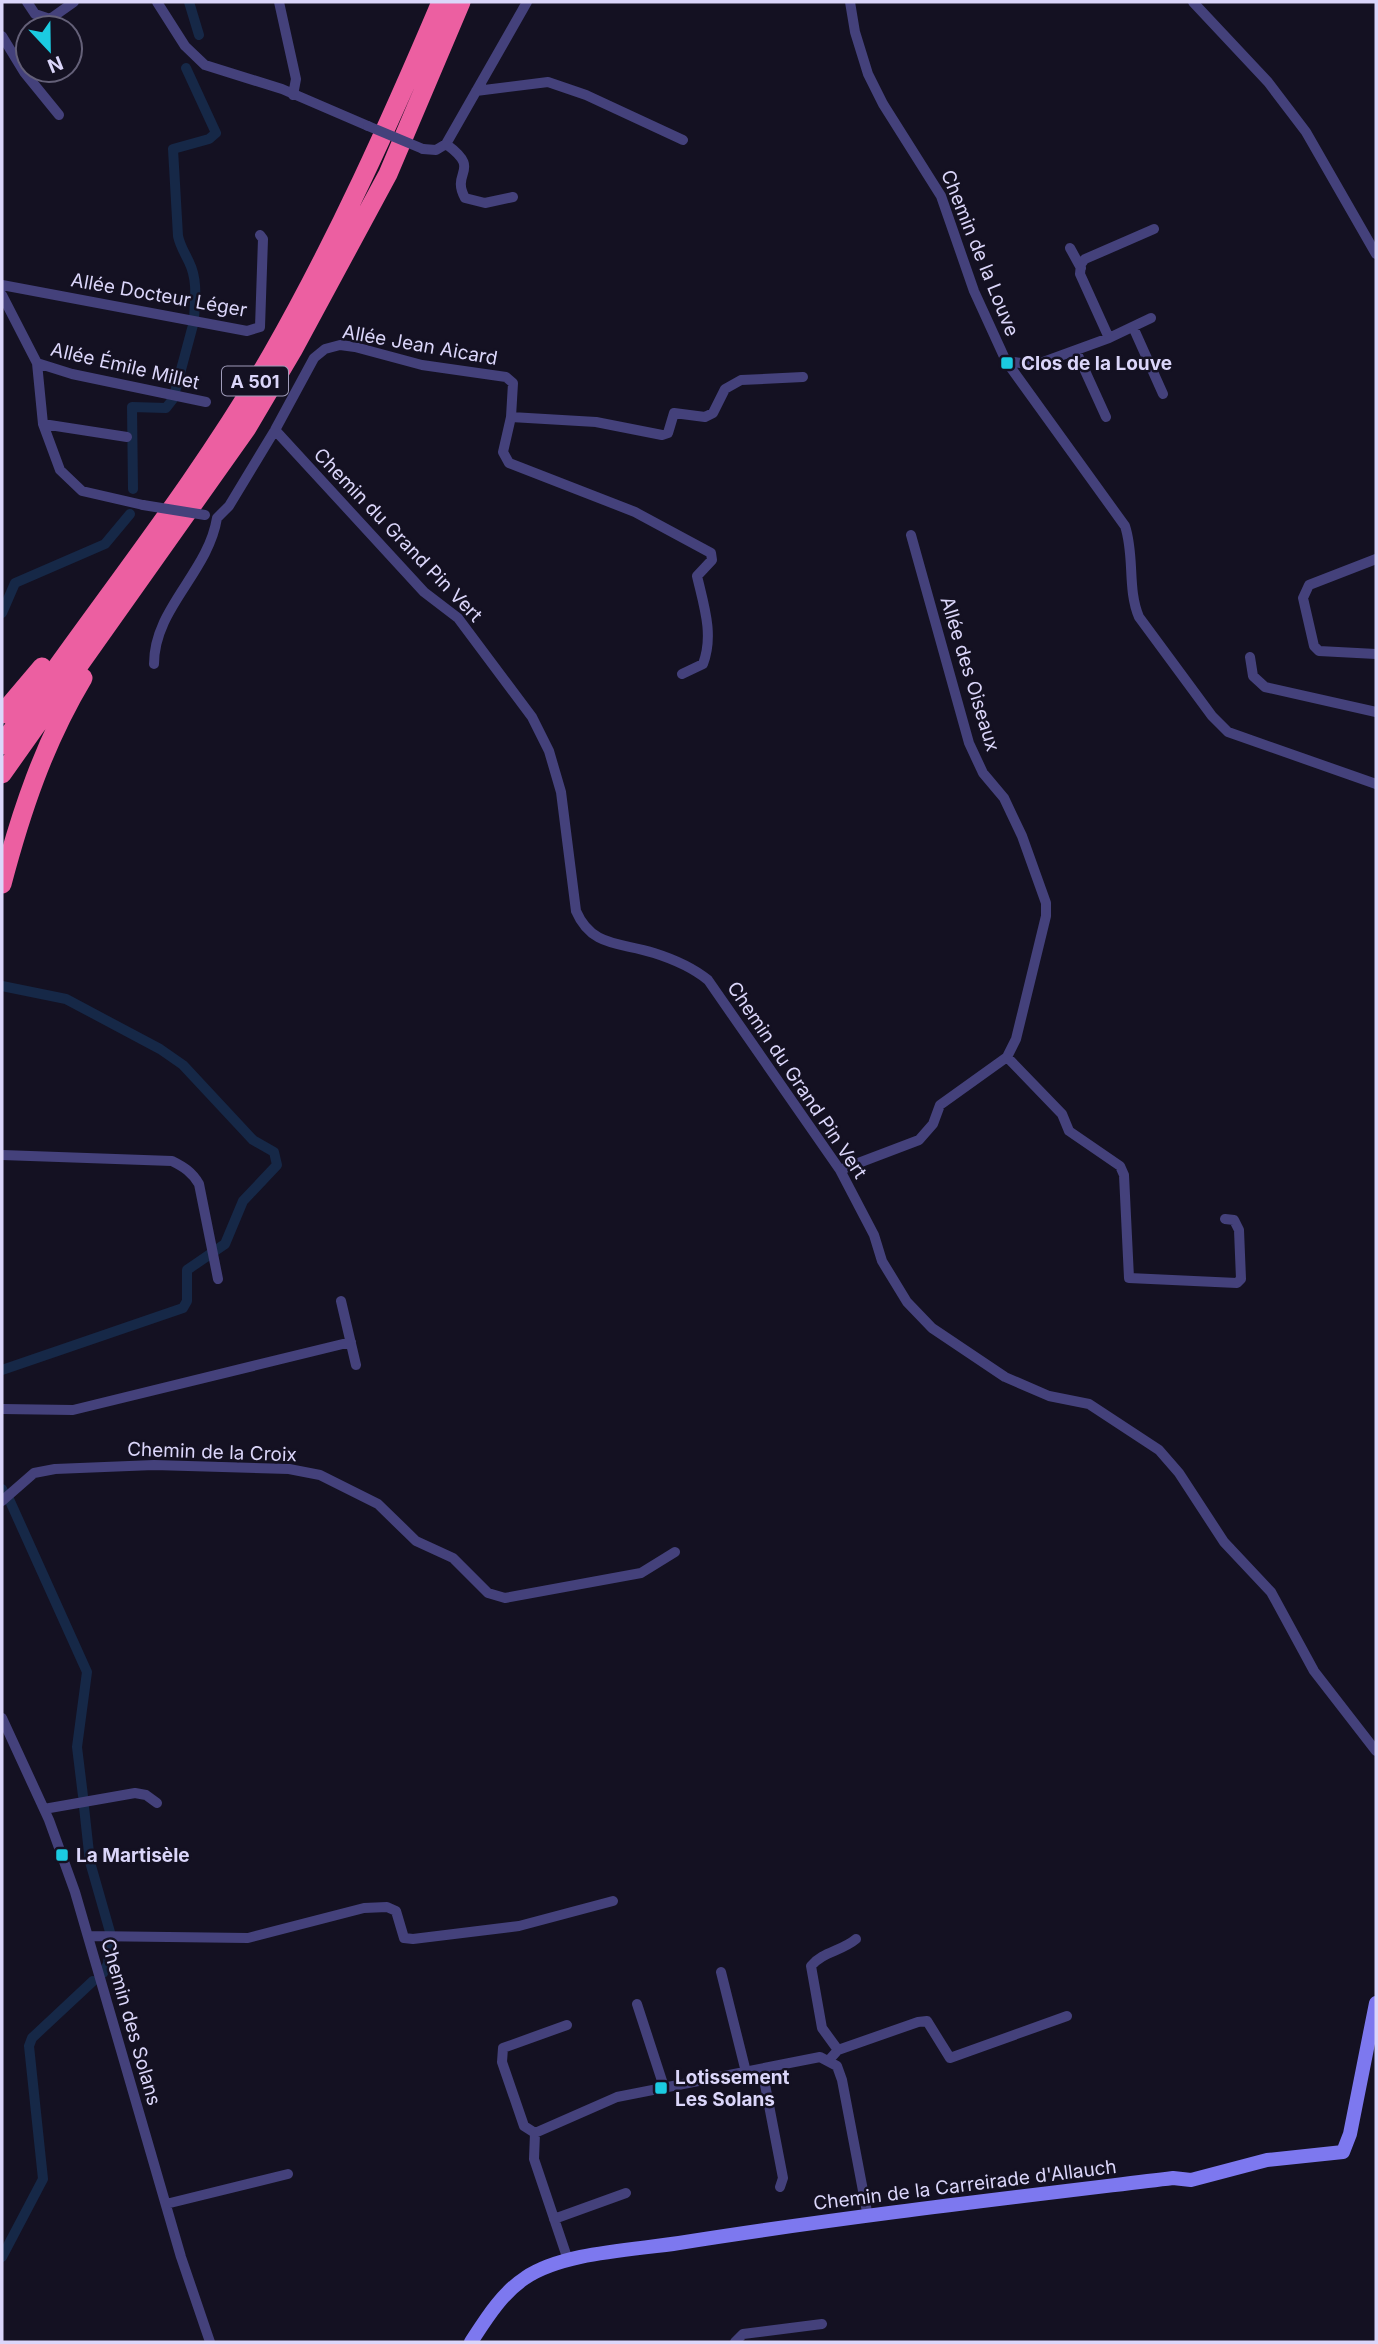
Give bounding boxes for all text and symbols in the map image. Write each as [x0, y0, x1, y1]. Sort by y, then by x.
north arrow [14, 14, 84, 84]
text: N [44, 51, 66, 78]
street label: Chemin de la Louve [936, 166, 1024, 340]
street label: Allée Docteur Léger [69, 268, 249, 322]
street label: Allée Jean Aicard [341, 320, 499, 370]
street label: Allée Émile Millet [48, 337, 202, 394]
place label: Clos de la Louve [1021, 352, 1172, 375]
marker: Clos de la Louve [999, 355, 1015, 371]
road number: A 501 [222, 366, 288, 396]
street label: Chemin du Grand Pin Vert [309, 443, 487, 627]
street label: Allée des Oiseaux [936, 594, 1004, 754]
street label: Chemin du Grand Pin Vert [722, 977, 872, 1183]
street label: Chemin de la Croix [127, 1438, 297, 1466]
place label: La Martisèle [76, 1844, 190, 1867]
marker: La Martisèle [54, 1847, 70, 1863]
street label: Chemin des Solans [96, 1936, 166, 2108]
place label: Lotissement Les Solans [675, 2066, 790, 2111]
marker: Lotissement Les Solans [653, 2080, 669, 2096]
street label: Chemin de la Carreirade d'Allauch [812, 2155, 1118, 2215]

